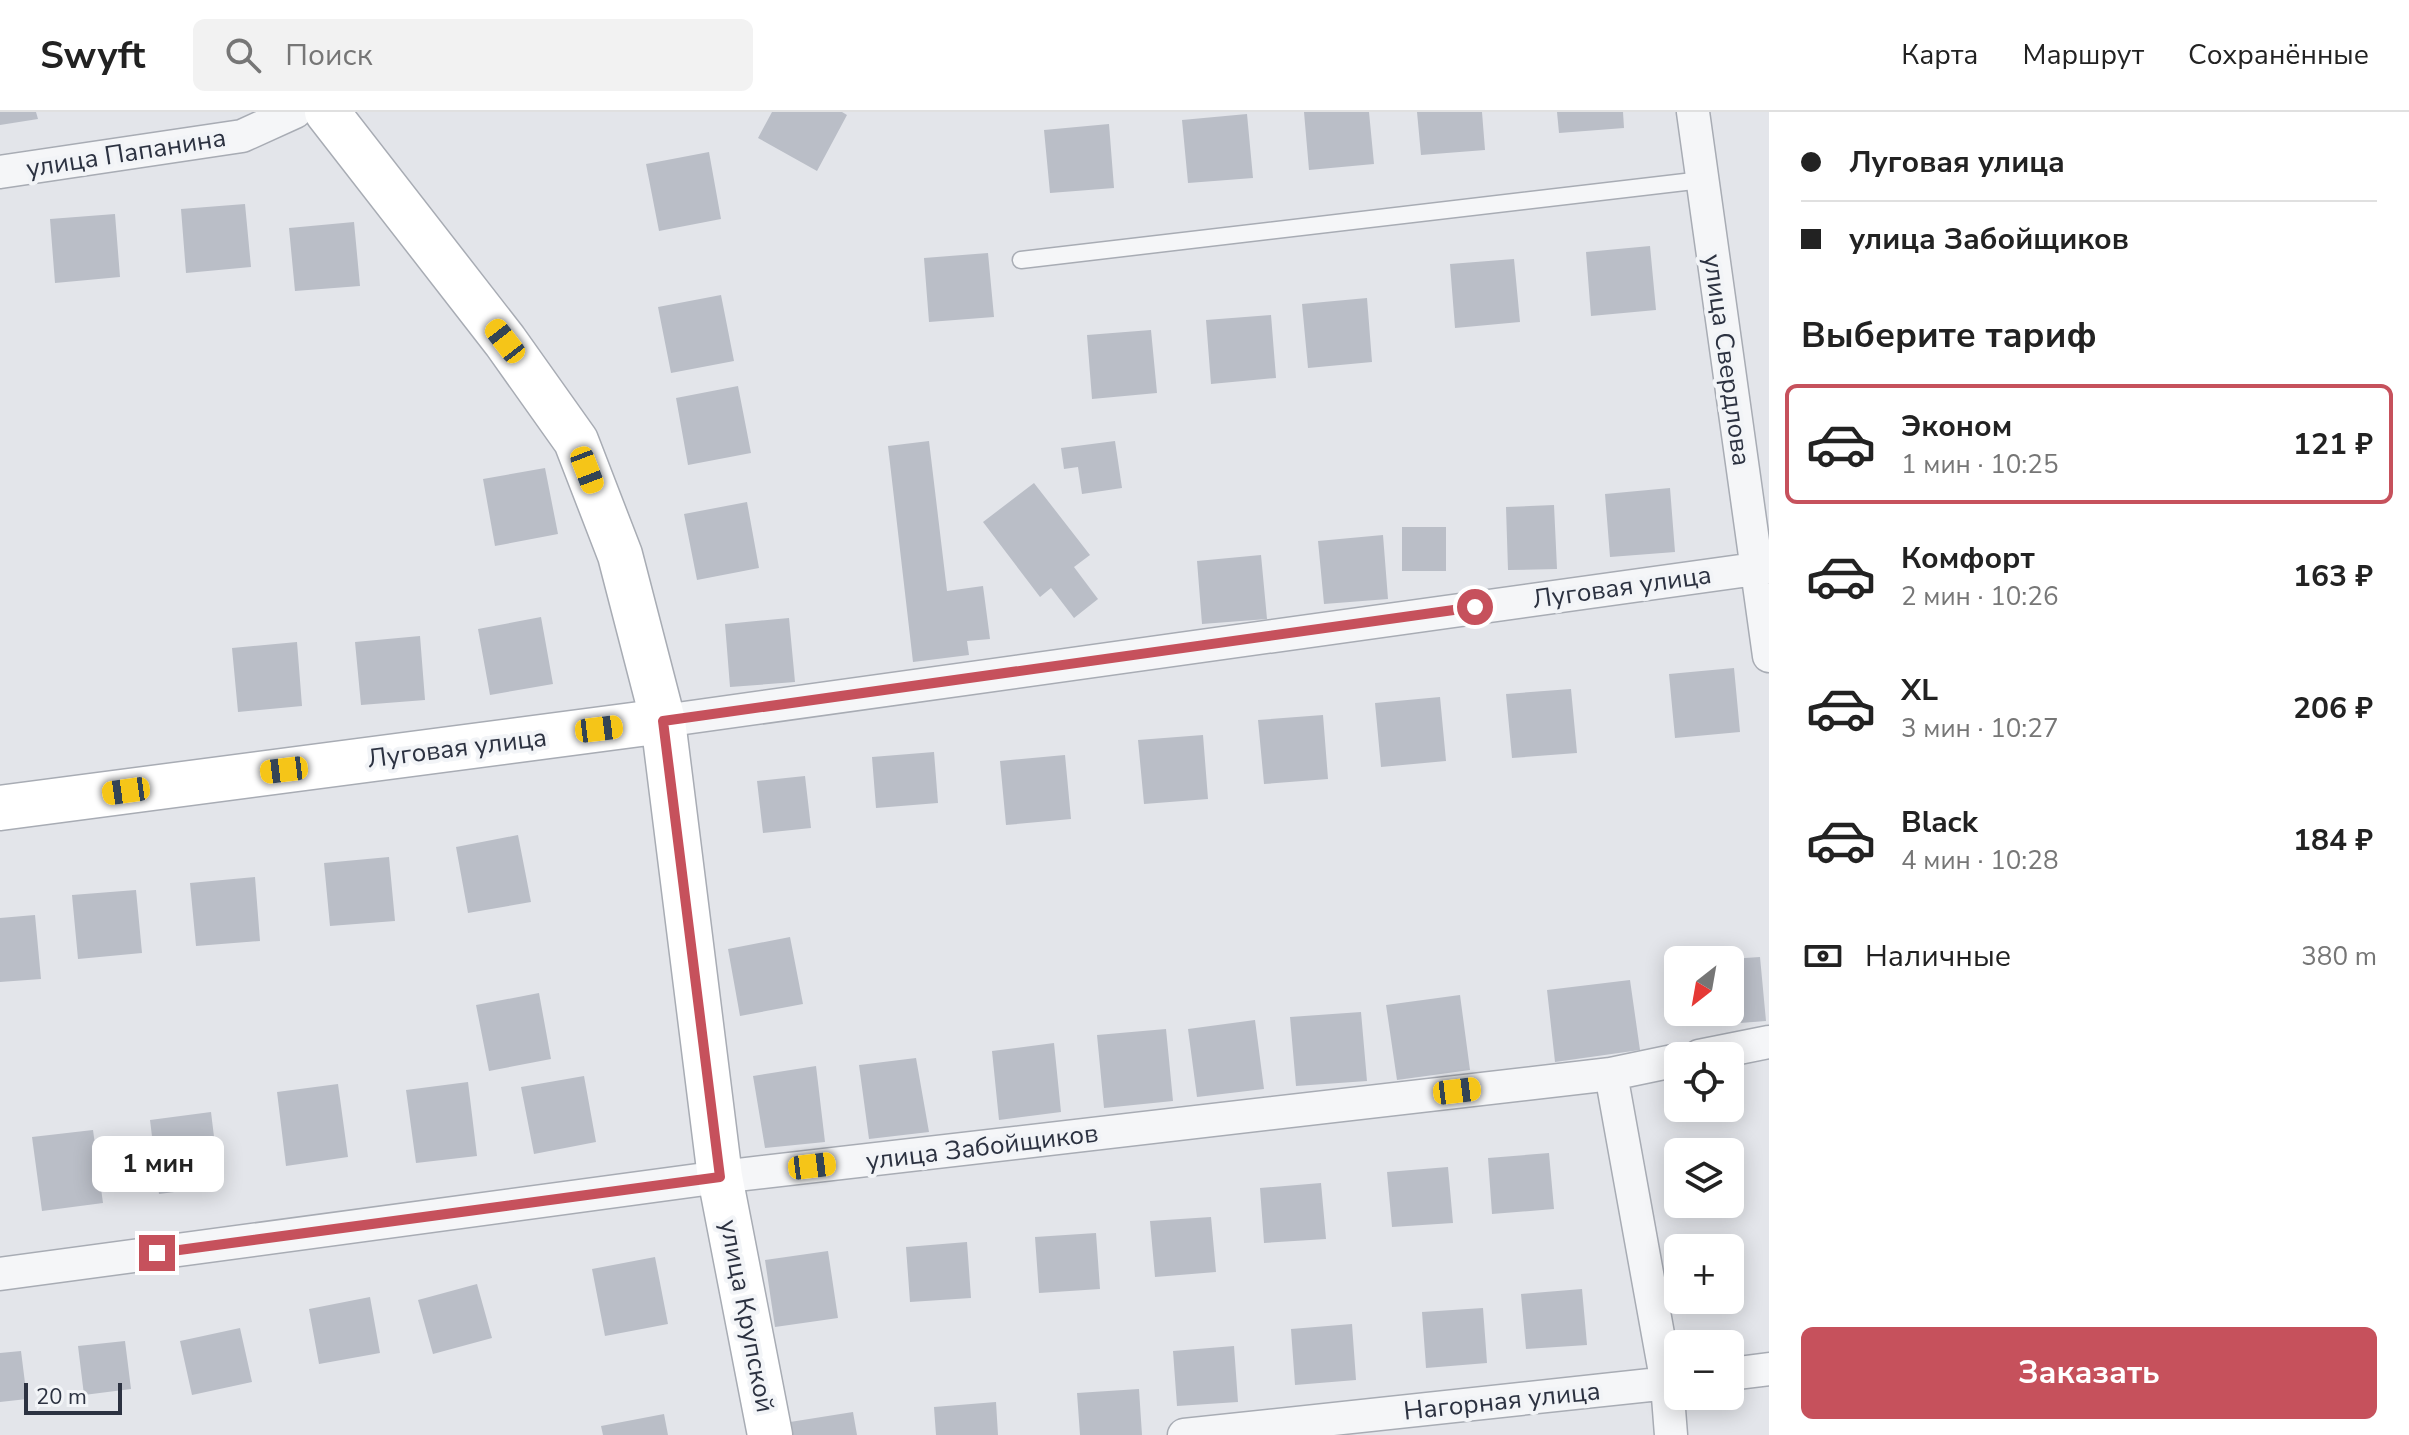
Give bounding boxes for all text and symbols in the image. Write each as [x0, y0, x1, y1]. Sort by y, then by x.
search box [193, 19, 753, 91]
text: Swyft [40, 30, 145, 81]
icon: search [221, 33, 265, 77]
text: Поиск [285, 35, 372, 76]
text: Карта [1901, 36, 1978, 74]
text: Маршрут [2022, 36, 2144, 74]
text: Сохранённые [2188, 36, 2369, 74]
street label: улица Папанина [24, 120, 228, 186]
text: Луговая улица [1849, 142, 2065, 183]
text: улица Забойщиков [1849, 219, 2129, 260]
street label: улица Свердлова [1695, 252, 1759, 468]
text: Выберите тариф [1801, 311, 2097, 360]
car [481, 315, 529, 367]
text: Эконом [1901, 406, 2012, 447]
icon: car [1805, 408, 1877, 480]
text: 121 ₽ [2293, 424, 2373, 465]
car [567, 443, 607, 497]
text: 1 мин · 10:25 [1901, 447, 2058, 482]
text: Комфорт [1901, 538, 2035, 579]
icon: car [1805, 540, 1877, 612]
text: 163 ₽ [2293, 556, 2373, 597]
street label: Луговая улица [1530, 557, 1714, 617]
text: 2 мин · 10:26 [1901, 579, 2058, 614]
route start [1457, 589, 1493, 625]
text: XL [1901, 670, 1938, 711]
icon: car [1805, 672, 1877, 744]
text: 206 ₽ [2293, 688, 2373, 729]
text: 3 мин · 10:27 [1901, 711, 2058, 746]
car [574, 714, 624, 744]
street label: Луговая улица [365, 720, 549, 776]
car [259, 755, 309, 785]
car [101, 776, 151, 806]
text: Black [1901, 802, 1978, 843]
icon: car [1805, 804, 1877, 876]
text: 184 ₽ [2293, 820, 2373, 861]
text: 4 мин · 10:28 [1901, 843, 2058, 878]
icon: cash [1801, 934, 1845, 978]
text: Наличные [1865, 936, 2011, 977]
text: 380 m [2301, 939, 2377, 974]
north arrow [1664, 946, 1744, 1026]
map controls [1664, 946, 1744, 1410]
button: locate [1664, 1042, 1744, 1122]
car [1432, 1076, 1482, 1106]
street label: улица Забойщиков [864, 1115, 1100, 1179]
callout: 1 мин [91, 1137, 223, 1193]
button: layers [1664, 1138, 1744, 1218]
text: 1 мин [122, 1146, 194, 1181]
car [787, 1151, 837, 1181]
street label: улица Крупской [711, 1217, 783, 1415]
button: + [1664, 1234, 1744, 1314]
route end [139, 1235, 175, 1271]
button: Заказать [1801, 1327, 2377, 1419]
button: − [1664, 1330, 1744, 1410]
street label: Нагорная улица [1402, 1373, 1602, 1429]
scale bar [24, 1379, 122, 1415]
text: 20 m [36, 1382, 87, 1412]

